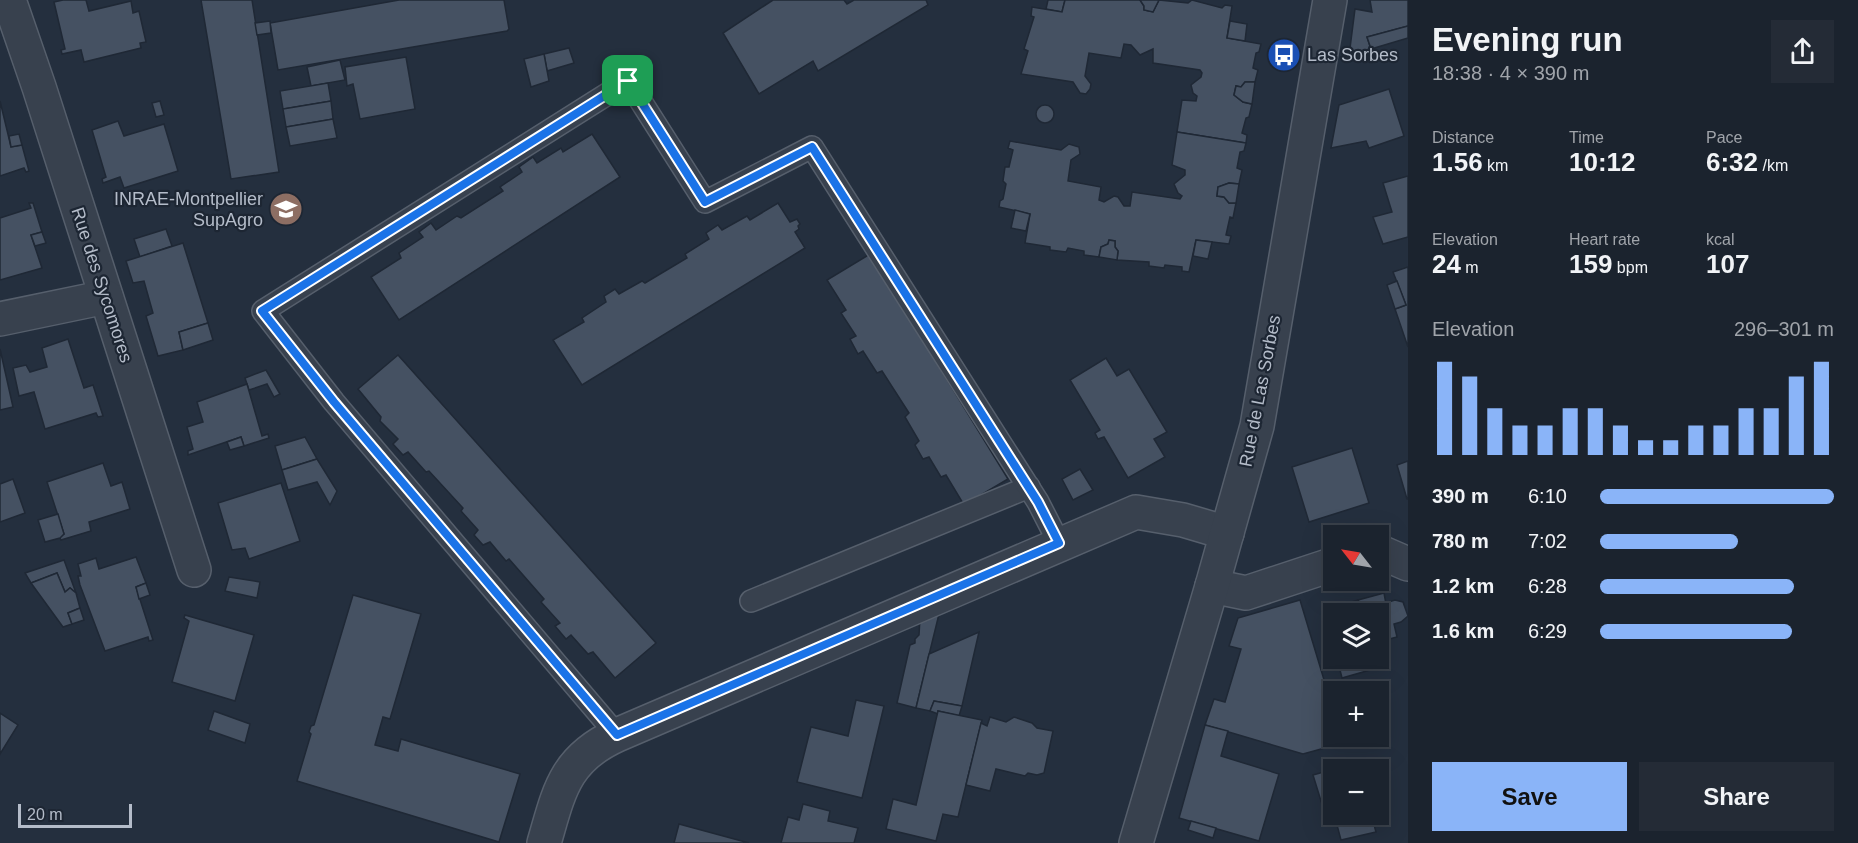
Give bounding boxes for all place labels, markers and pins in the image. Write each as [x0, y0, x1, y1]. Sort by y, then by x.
bus stop icon: Las Sorbes [1266, 37, 1302, 73]
place label: Las Sorbes [1307, 45, 1398, 65]
pin [602, 55, 653, 106]
place label: INRAE-Montpellier SupAgro [114, 189, 263, 230]
school or university icon: INRAE-Montpellier SupAgro [268, 191, 304, 227]

